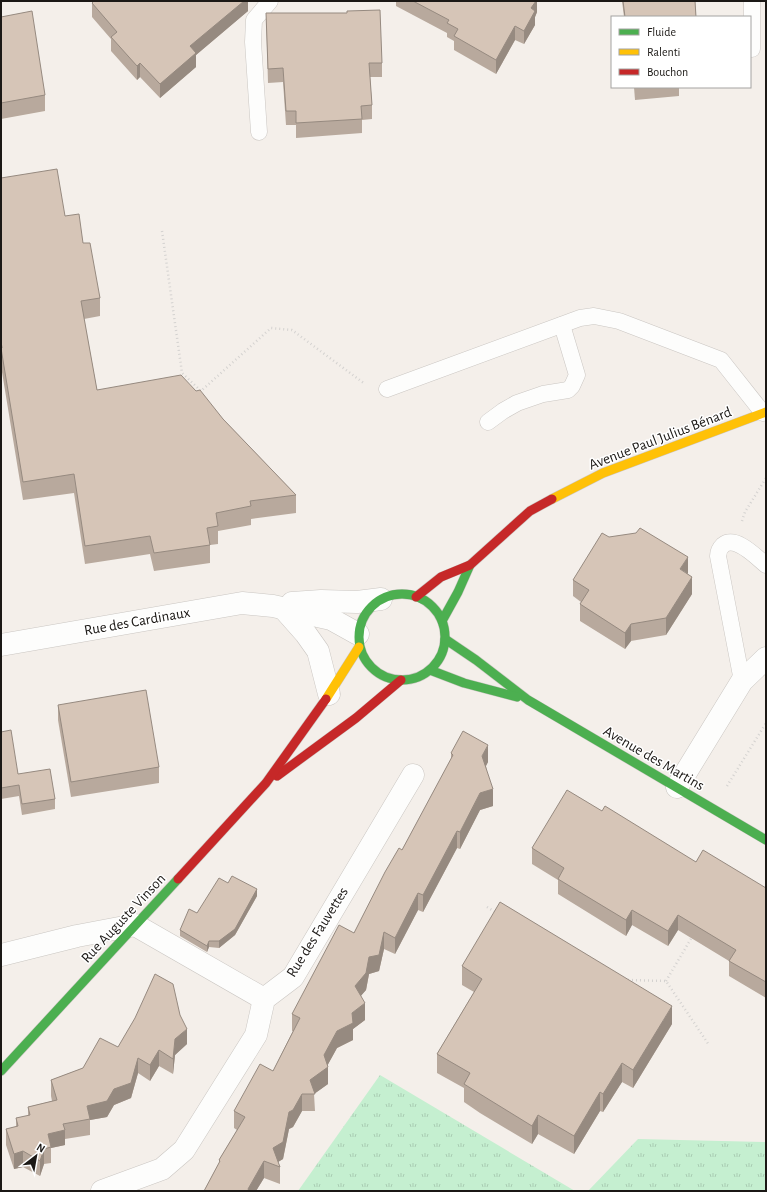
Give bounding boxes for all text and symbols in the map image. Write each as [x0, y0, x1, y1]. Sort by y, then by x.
legend [611, 16, 751, 88]
text: Fluide [647, 26, 676, 38]
text: Ralenti [647, 46, 680, 58]
text: Bouchon [647, 66, 688, 78]
street label: Avenue Paul Julius Bénard [587, 404, 734, 473]
street label: Rue des Cardinaux [83, 605, 192, 638]
street label: Avenue des Martins [601, 723, 707, 793]
street label: Rue Auguste Vinson [78, 871, 168, 966]
street label: Rue des Fauvettes [284, 885, 351, 980]
north arrow [16, 1136, 56, 1176]
text: N [35, 1141, 47, 1155]

